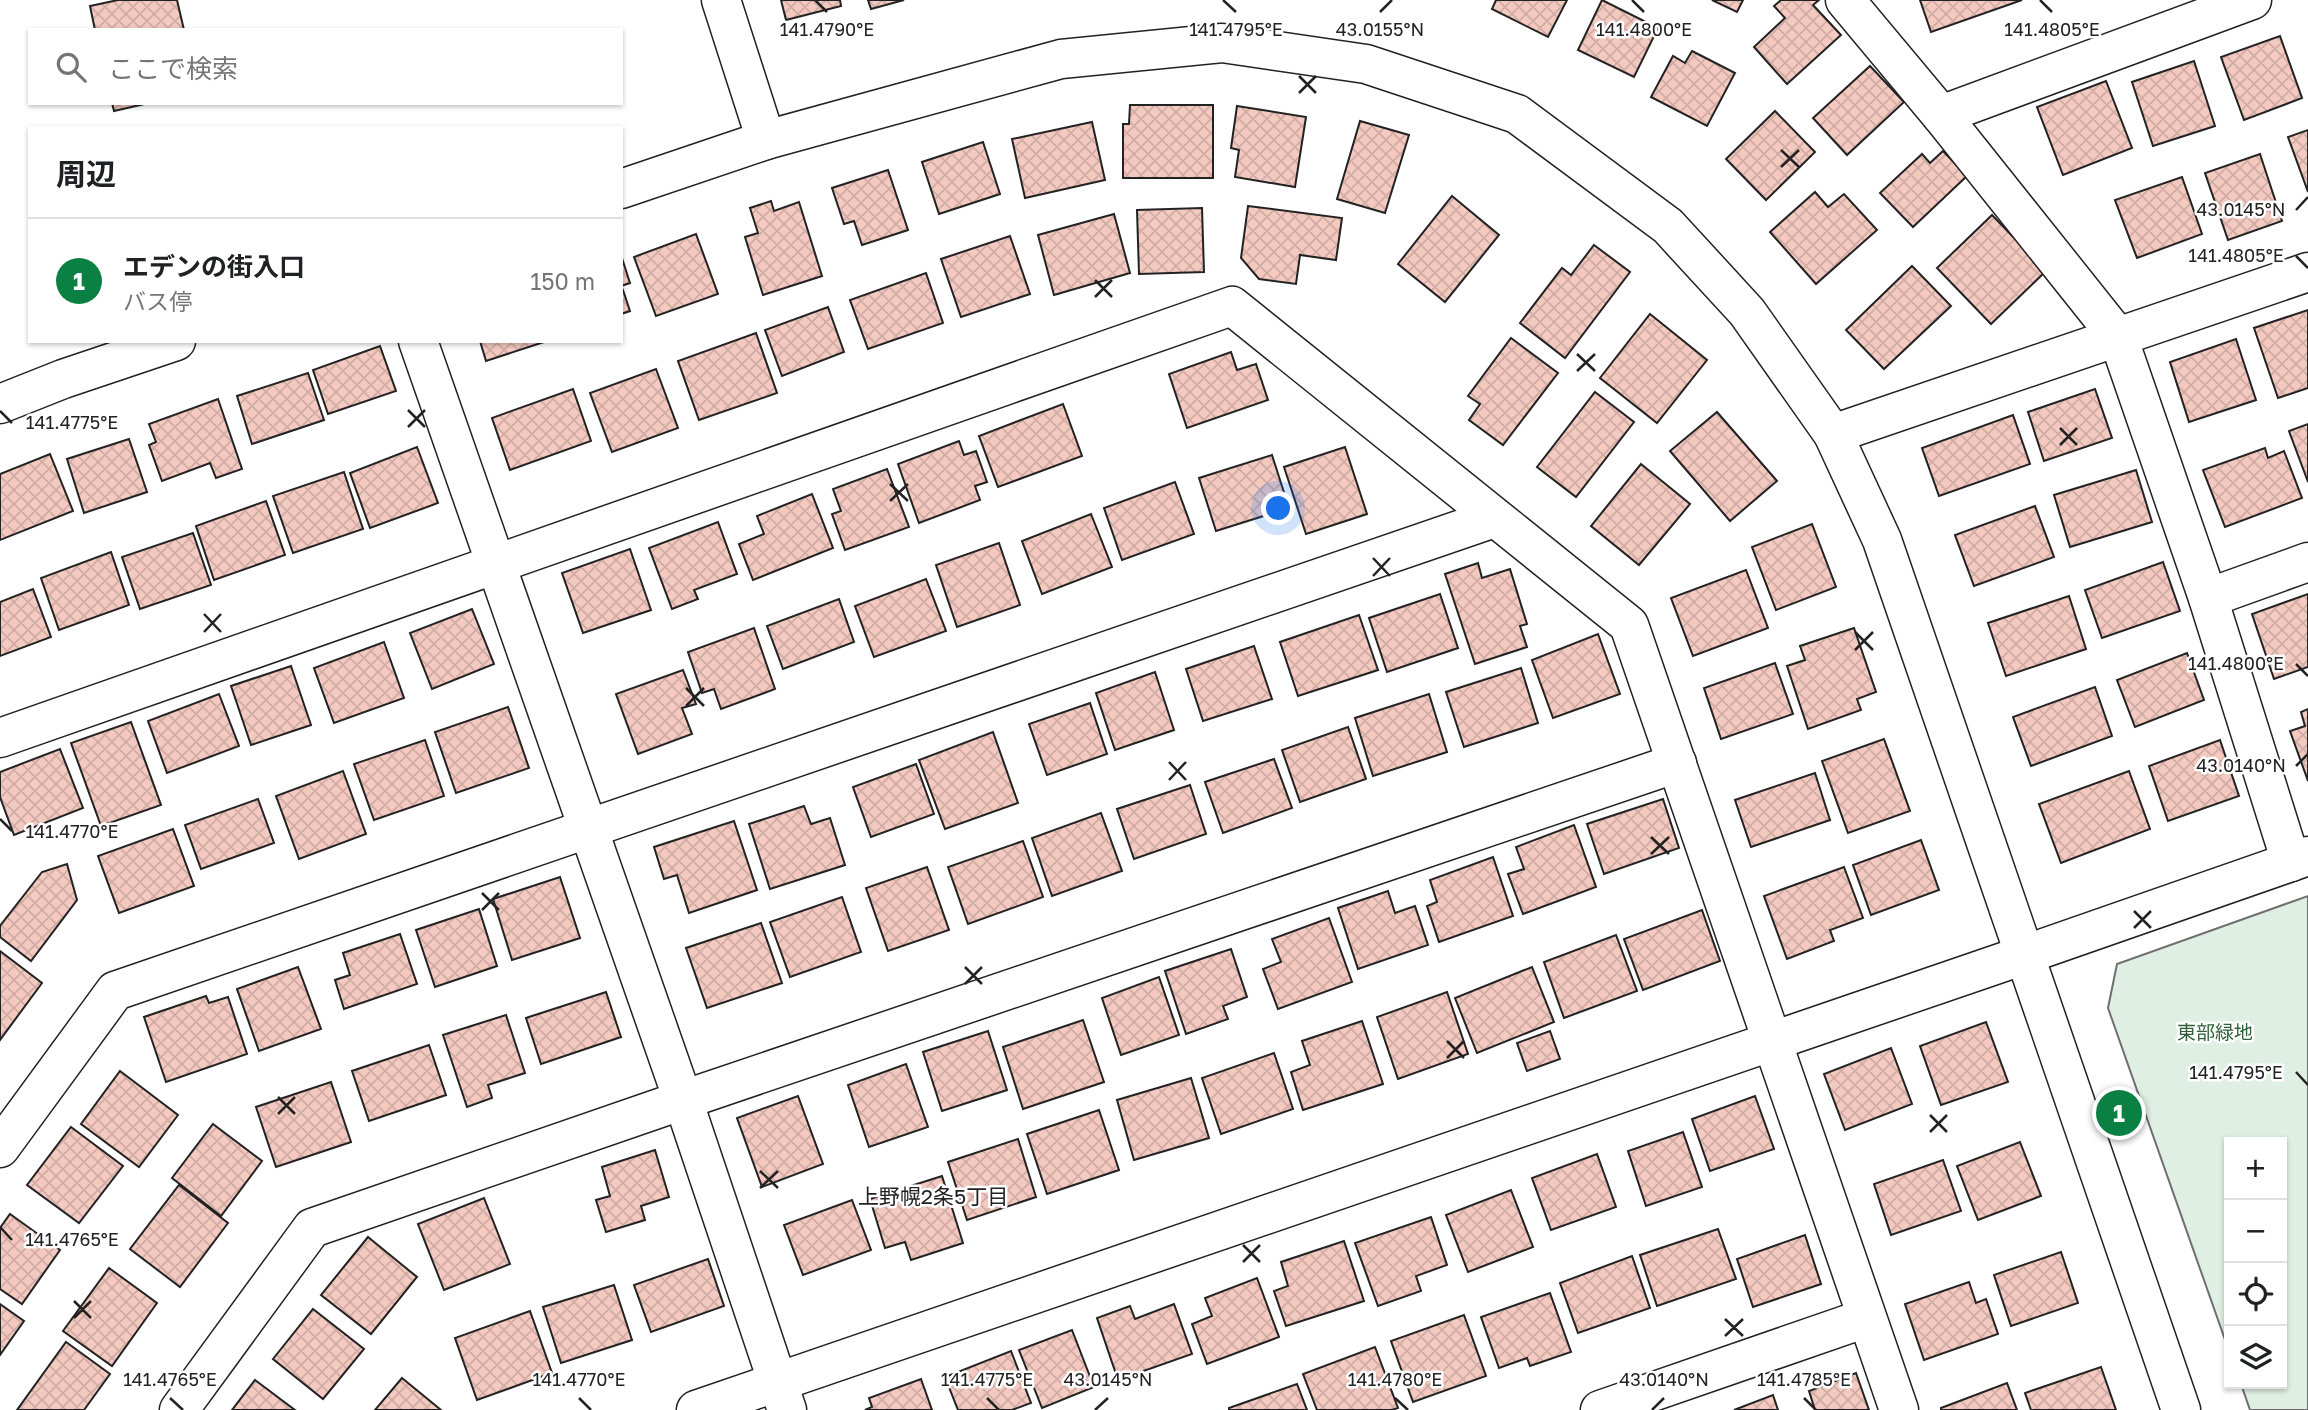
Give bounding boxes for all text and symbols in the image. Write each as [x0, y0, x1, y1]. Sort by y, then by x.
text: 141.4790°E [780, 18, 874, 40]
text: 141.4795°E [1189, 18, 1283, 40]
text: 43.0155°N [1336, 18, 1424, 40]
text: 141.4800°E [1596, 18, 1692, 40]
text: 141.4805°E [2004, 18, 2100, 40]
search box [28, 28, 623, 105]
icon: search [52, 48, 90, 86]
text: ここで検索 [108, 53, 238, 84]
text: 周辺 [56, 156, 116, 192]
text: 43.0145°N [2197, 198, 2285, 220]
text: 141.4805°E [2188, 244, 2284, 266]
text: エデンの街入口 [123, 251, 305, 282]
text: 1 [73, 267, 85, 295]
text: 150 m [530, 267, 595, 295]
text: バス停 [123, 287, 192, 315]
text: 141.4775°E [26, 411, 118, 433]
your location [1261, 491, 1295, 525]
text: 141.4800°E [2188, 652, 2284, 674]
text: 43.0140°N [2196, 754, 2286, 776]
text: 141.4770°E [25, 820, 119, 842]
park label: 東部緑地 [2177, 1020, 2253, 1043]
text: 141.4795°E [2189, 1061, 2283, 1083]
pin: 1 [2096, 1087, 2142, 1139]
map controls [2224, 1137, 2287, 1389]
button: + [2224, 1137, 2287, 1200]
district label: 上野幌2条5丁目 [858, 1183, 1008, 1209]
button: − [2224, 1200, 2287, 1263]
text: 141.4765°E [25, 1228, 119, 1250]
button: locate [2224, 1263, 2287, 1326]
button: layers [2224, 1326, 2287, 1389]
text: 141.4765°E [123, 1368, 217, 1390]
text: 141.4770°E [532, 1368, 626, 1390]
text: 141.4775°E [941, 1368, 1033, 1390]
text: 43.0145°N [1064, 1368, 1152, 1390]
text: 141.4780°E [1348, 1368, 1442, 1390]
text: 43.0140°N [1619, 1368, 1709, 1390]
text: 141.4785°E [1757, 1368, 1851, 1390]

